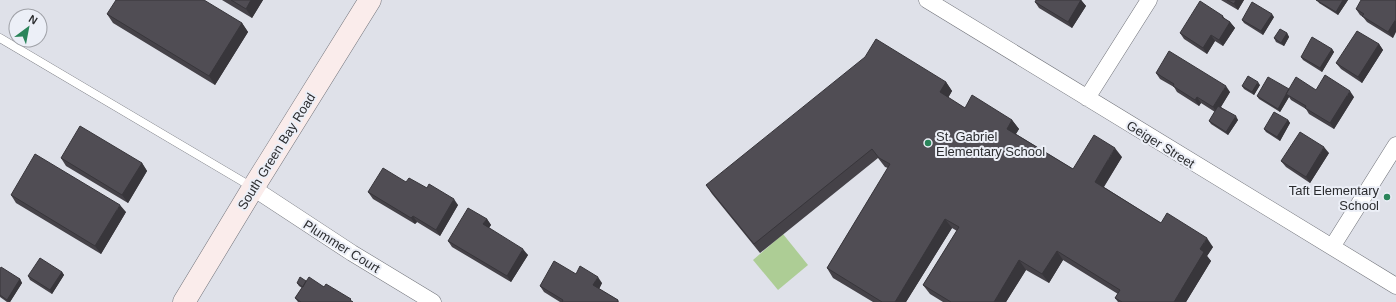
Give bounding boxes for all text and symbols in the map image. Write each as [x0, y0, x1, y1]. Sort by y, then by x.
north arrow [8, 8, 48, 48]
text: N [27, 12, 40, 27]
street label: South Green Bay Road [234, 90, 318, 212]
street label: Geiger Street [1124, 118, 1198, 171]
place label: St. Gabriel Elementary School [936, 129, 1045, 159]
marker: St. Gabriel Elementary School [923, 138, 933, 148]
place label: Taft Elementary School [1289, 183, 1379, 213]
marker: Taft Elementary School [1382, 192, 1392, 202]
street label: Plummer Court [301, 217, 383, 276]

